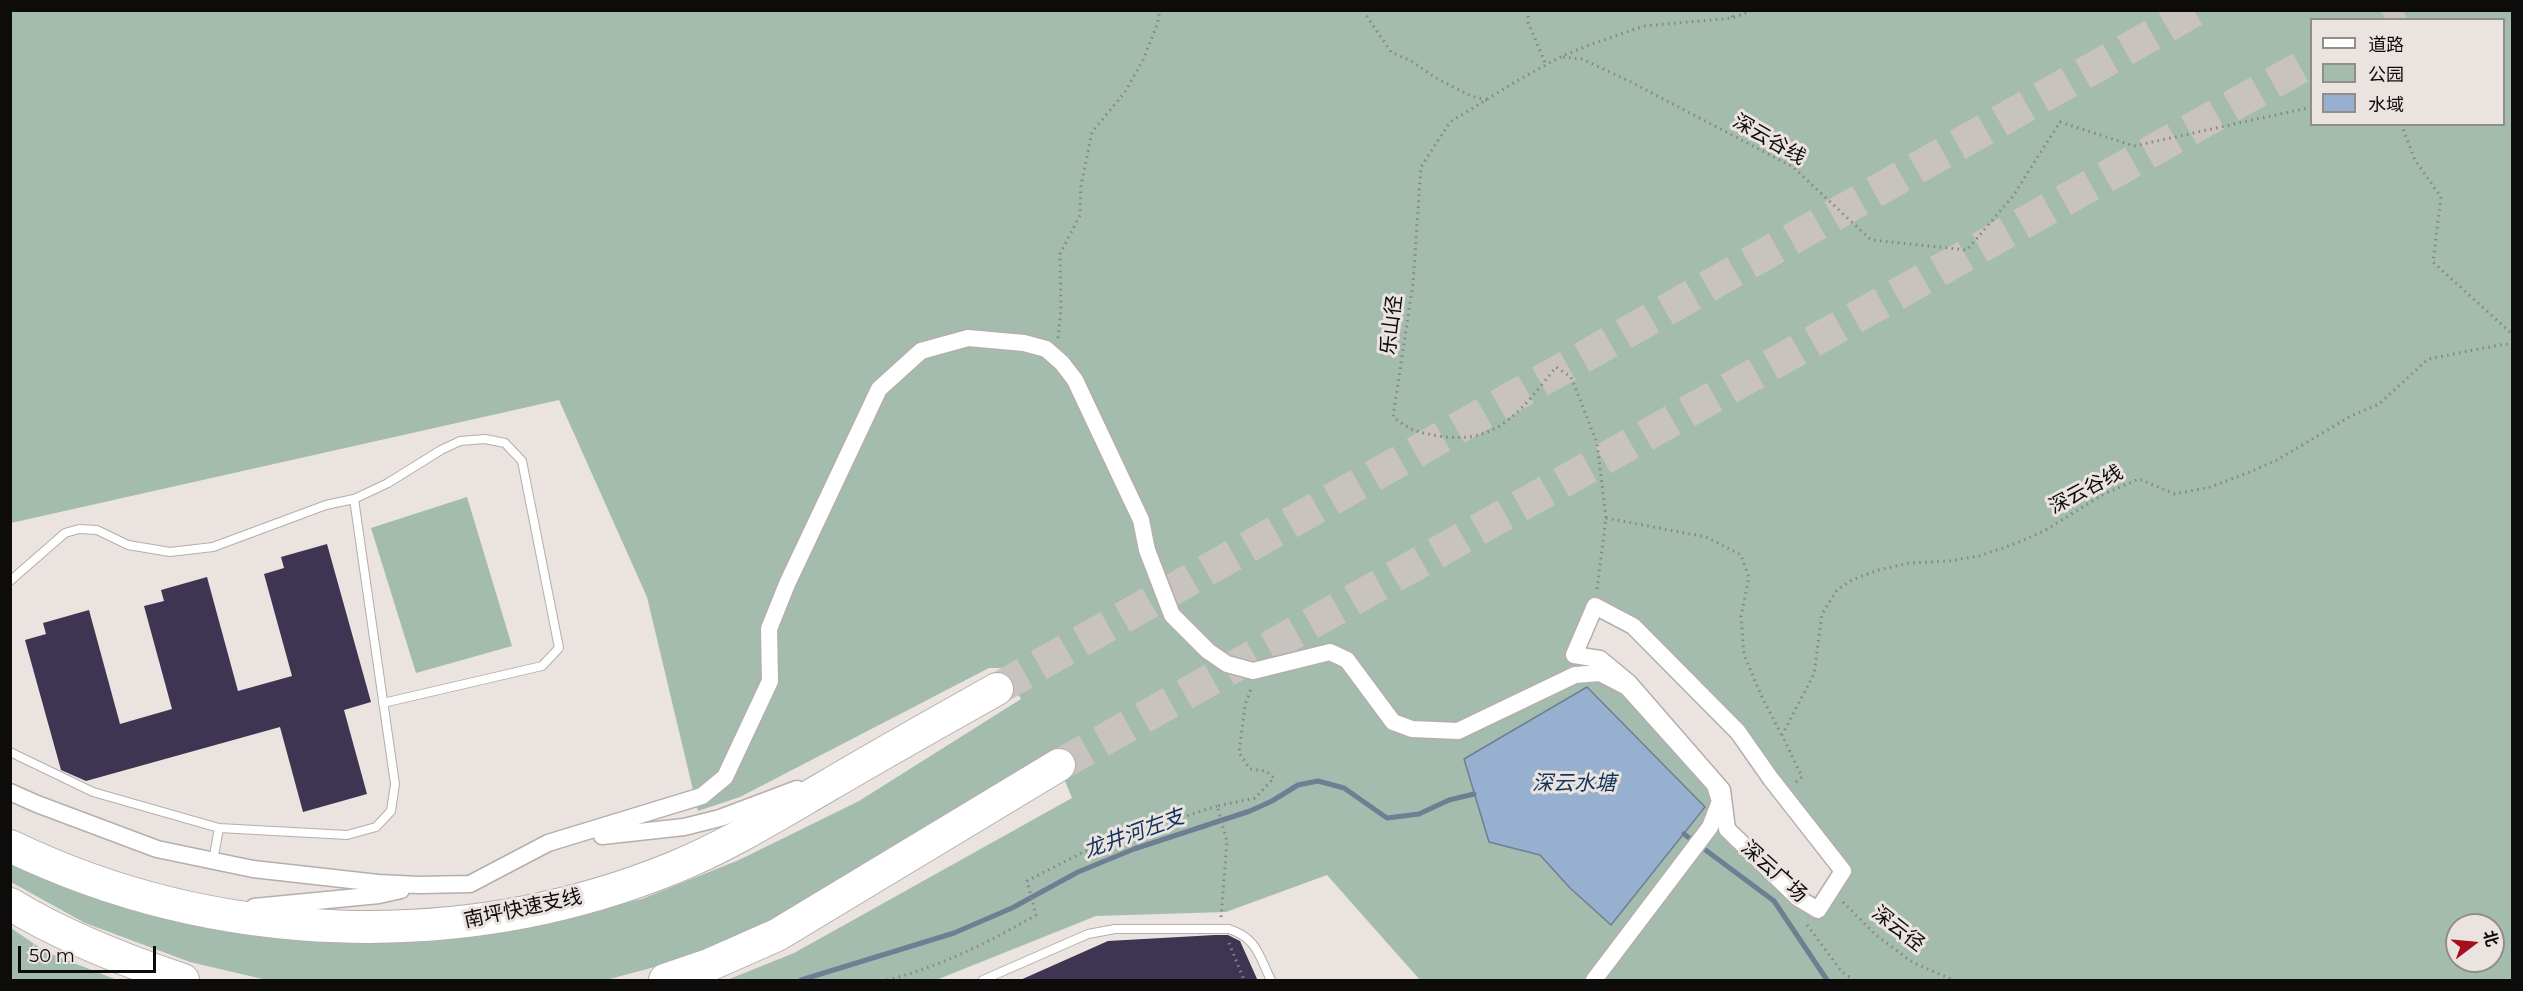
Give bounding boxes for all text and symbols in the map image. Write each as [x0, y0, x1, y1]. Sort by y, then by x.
legend [2310, 18, 2505, 126]
text: 道路 [2368, 34, 2404, 56]
text: 公园 [2368, 64, 2404, 86]
text: 水域 [2368, 94, 2404, 116]
street label: 深云谷线 [1728, 110, 1810, 170]
street label: 乐山径 [1376, 294, 1408, 356]
street label: 深云谷线 [2045, 461, 2127, 519]
water label: 深云水塘 [1532, 771, 1616, 797]
water label: 龙井河左支 [1080, 804, 1188, 864]
street label: 深云广场 [1736, 836, 1812, 908]
street label: 南坪快速支线 [462, 885, 584, 933]
street label: 深云径 [1867, 901, 1929, 957]
north arrow [2445, 913, 2505, 973]
text: 北 [2480, 928, 2502, 949]
scale bar [21, 934, 159, 972]
text: 50 m [29, 945, 75, 967]

